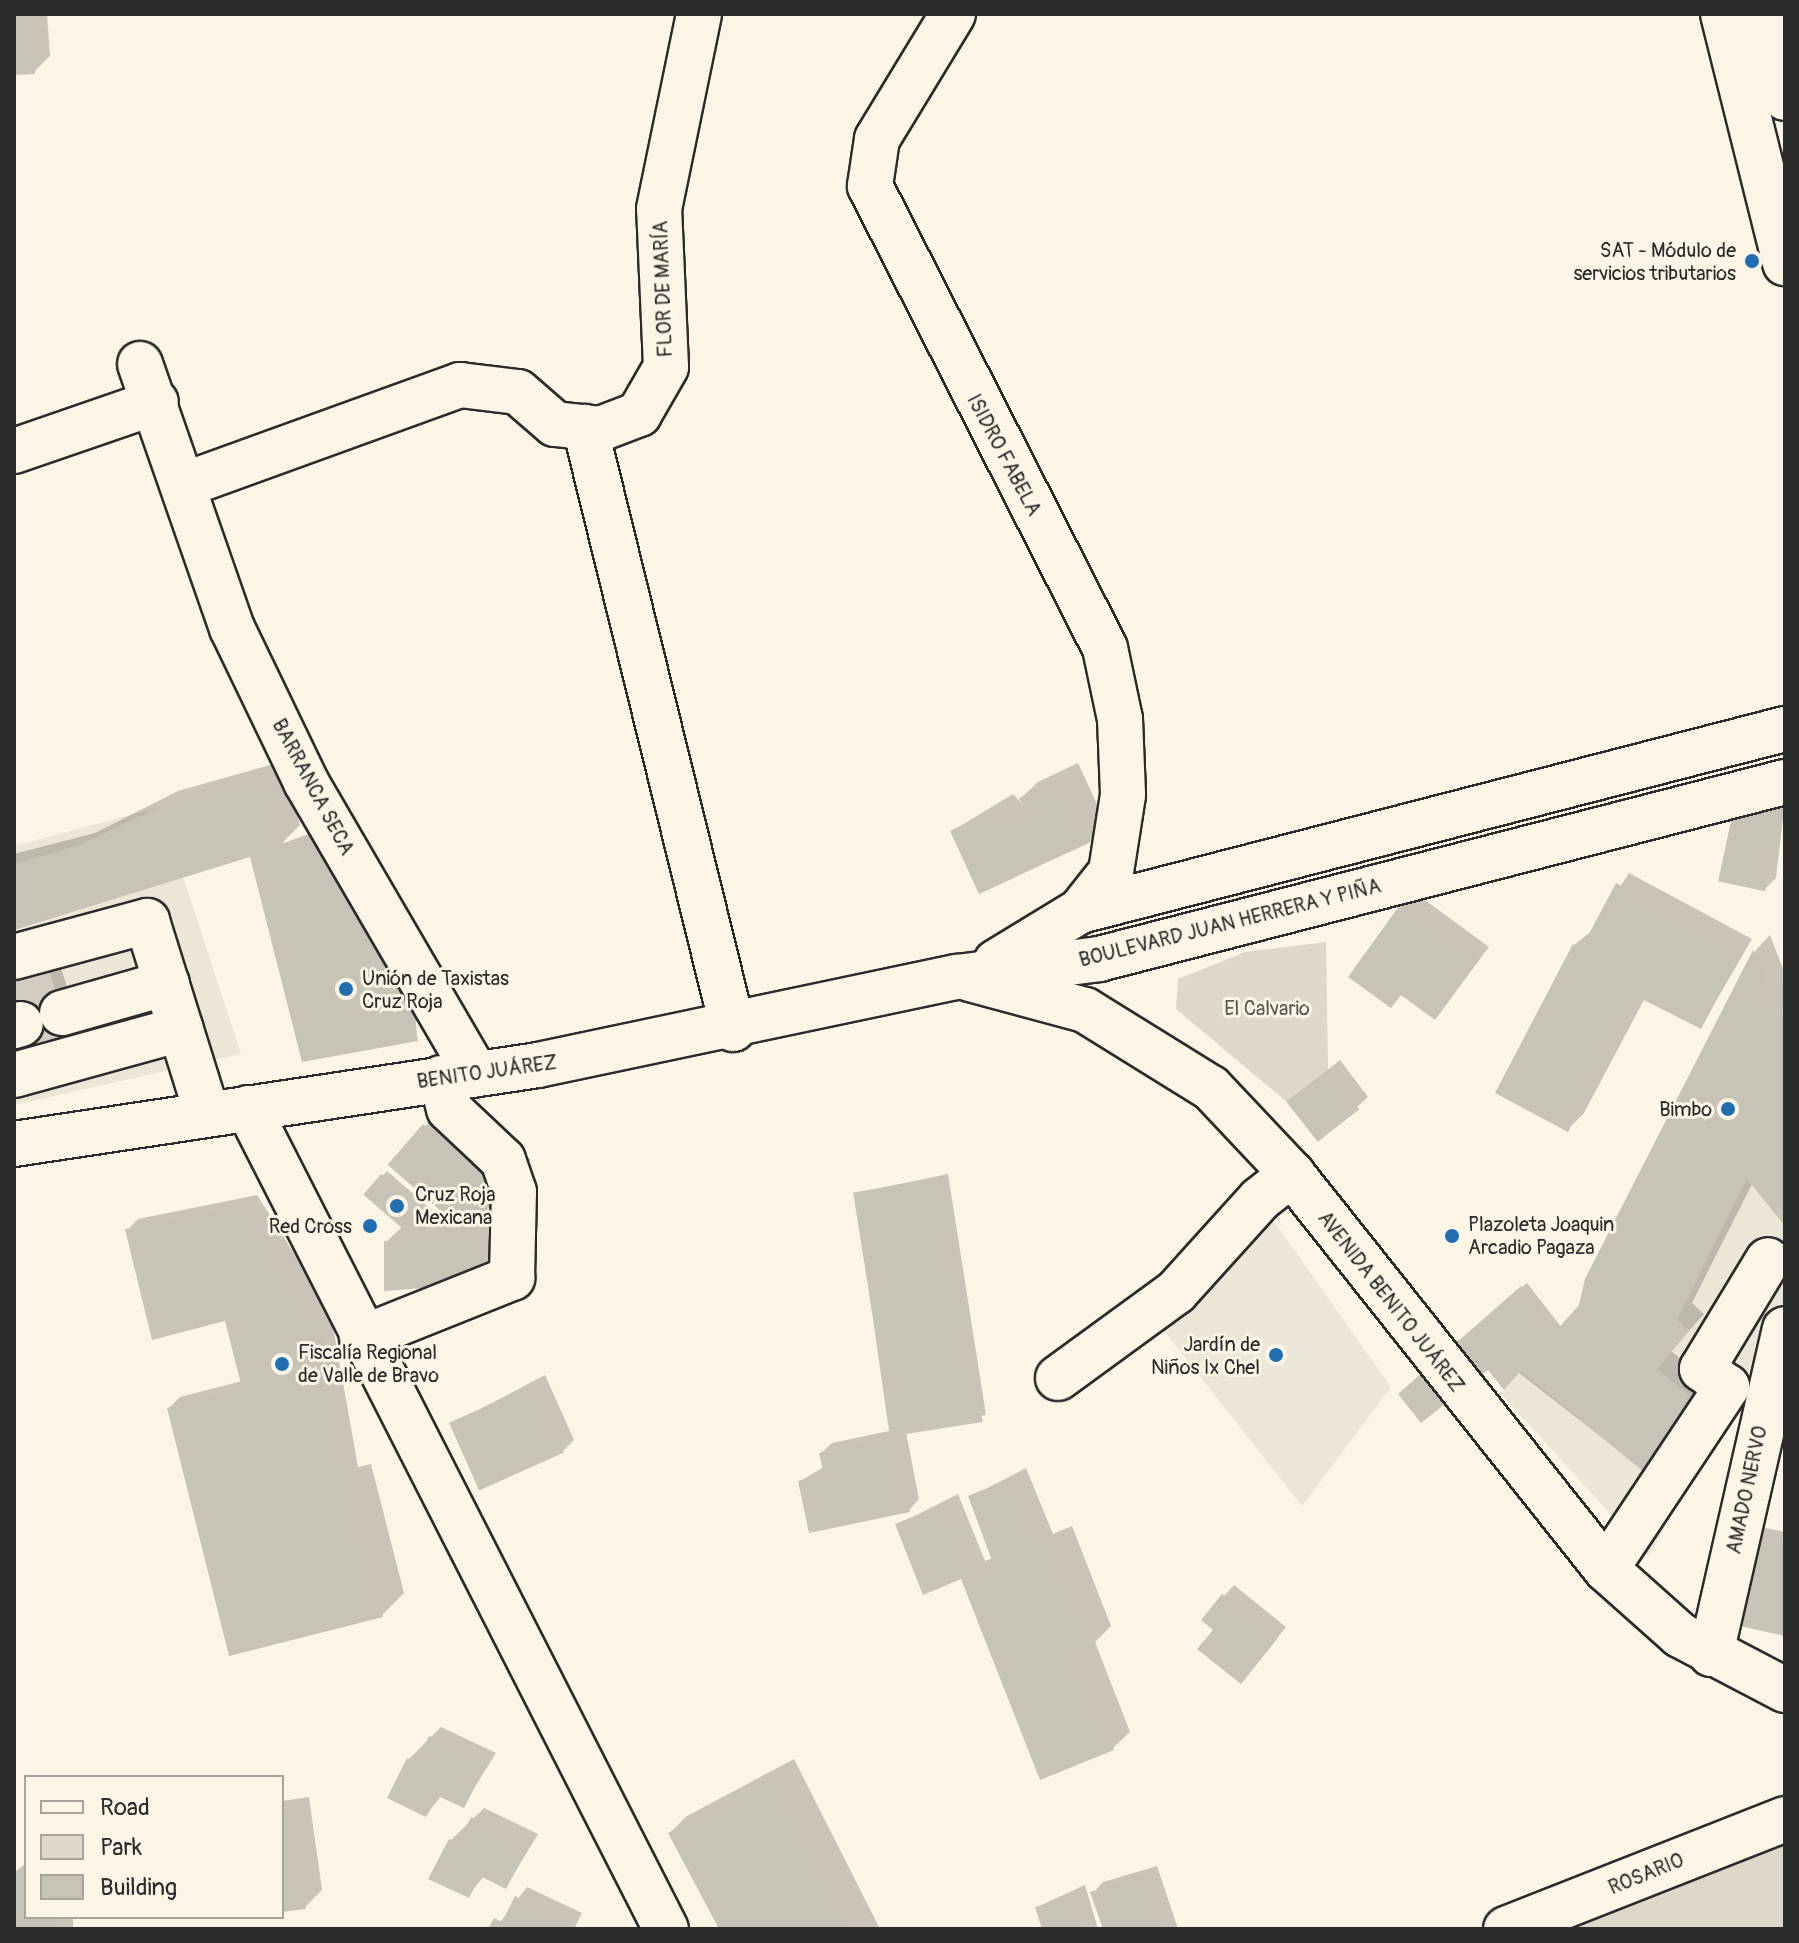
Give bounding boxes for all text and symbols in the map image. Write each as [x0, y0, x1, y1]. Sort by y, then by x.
street label: FLOR DE MARÍA [649, 220, 677, 358]
place label: SAT - Módulo de servicios tributarios [1573, 238, 1736, 285]
marker: SAT - Módulo de servicios tributarios [1743, 252, 1761, 270]
street label: ISIDRO FABELA [962, 390, 1046, 520]
street label: BARRANCA SECA [267, 715, 359, 859]
street label: BOULEVARD JUAN HERRERA Y PIÑA [1077, 874, 1383, 972]
place label: Unión de Taxistas Cruz Roja [362, 966, 509, 1013]
marker: Unión de Taxistas Cruz Roja [337, 980, 355, 998]
park label: El Calvario [1224, 996, 1310, 1020]
street label: BENITO JUÁREZ [415, 1050, 559, 1094]
place label: Bimbo [1659, 1097, 1712, 1121]
marker: Bimbo [1719, 1100, 1737, 1118]
place label: Cruz Roja Mexicana [415, 1182, 496, 1229]
marker: Cruz Roja Mexicana [386, 1195, 408, 1217]
street label: AVENIDA BENITO JUÁREZ [1313, 1207, 1469, 1397]
place label: Plazoleta Joaquin Arcadio Pagaza [1468, 1212, 1614, 1259]
place label: Red Cross [269, 1214, 352, 1238]
marker: Red Cross [359, 1215, 381, 1237]
marker: Plazoleta Joaquin Arcadio Pagaza [1443, 1227, 1461, 1245]
place label: Jardín de Niños Ix Chel [1151, 1332, 1260, 1379]
place label: Fiscalía Regional de Valle de Bravo [298, 1340, 439, 1387]
marker: Jardín de Niños Ix Chel [1267, 1346, 1285, 1364]
marker: Fiscalía Regional de Valle de Bravo [273, 1355, 291, 1373]
street label: AMADO NERVO [1722, 1424, 1772, 1556]
legend [24, 1775, 284, 1919]
text: Road [100, 1793, 150, 1822]
text: Park [100, 1833, 142, 1862]
street label: ROSARIO [1605, 1848, 1687, 1900]
text: Building [100, 1873, 177, 1902]

